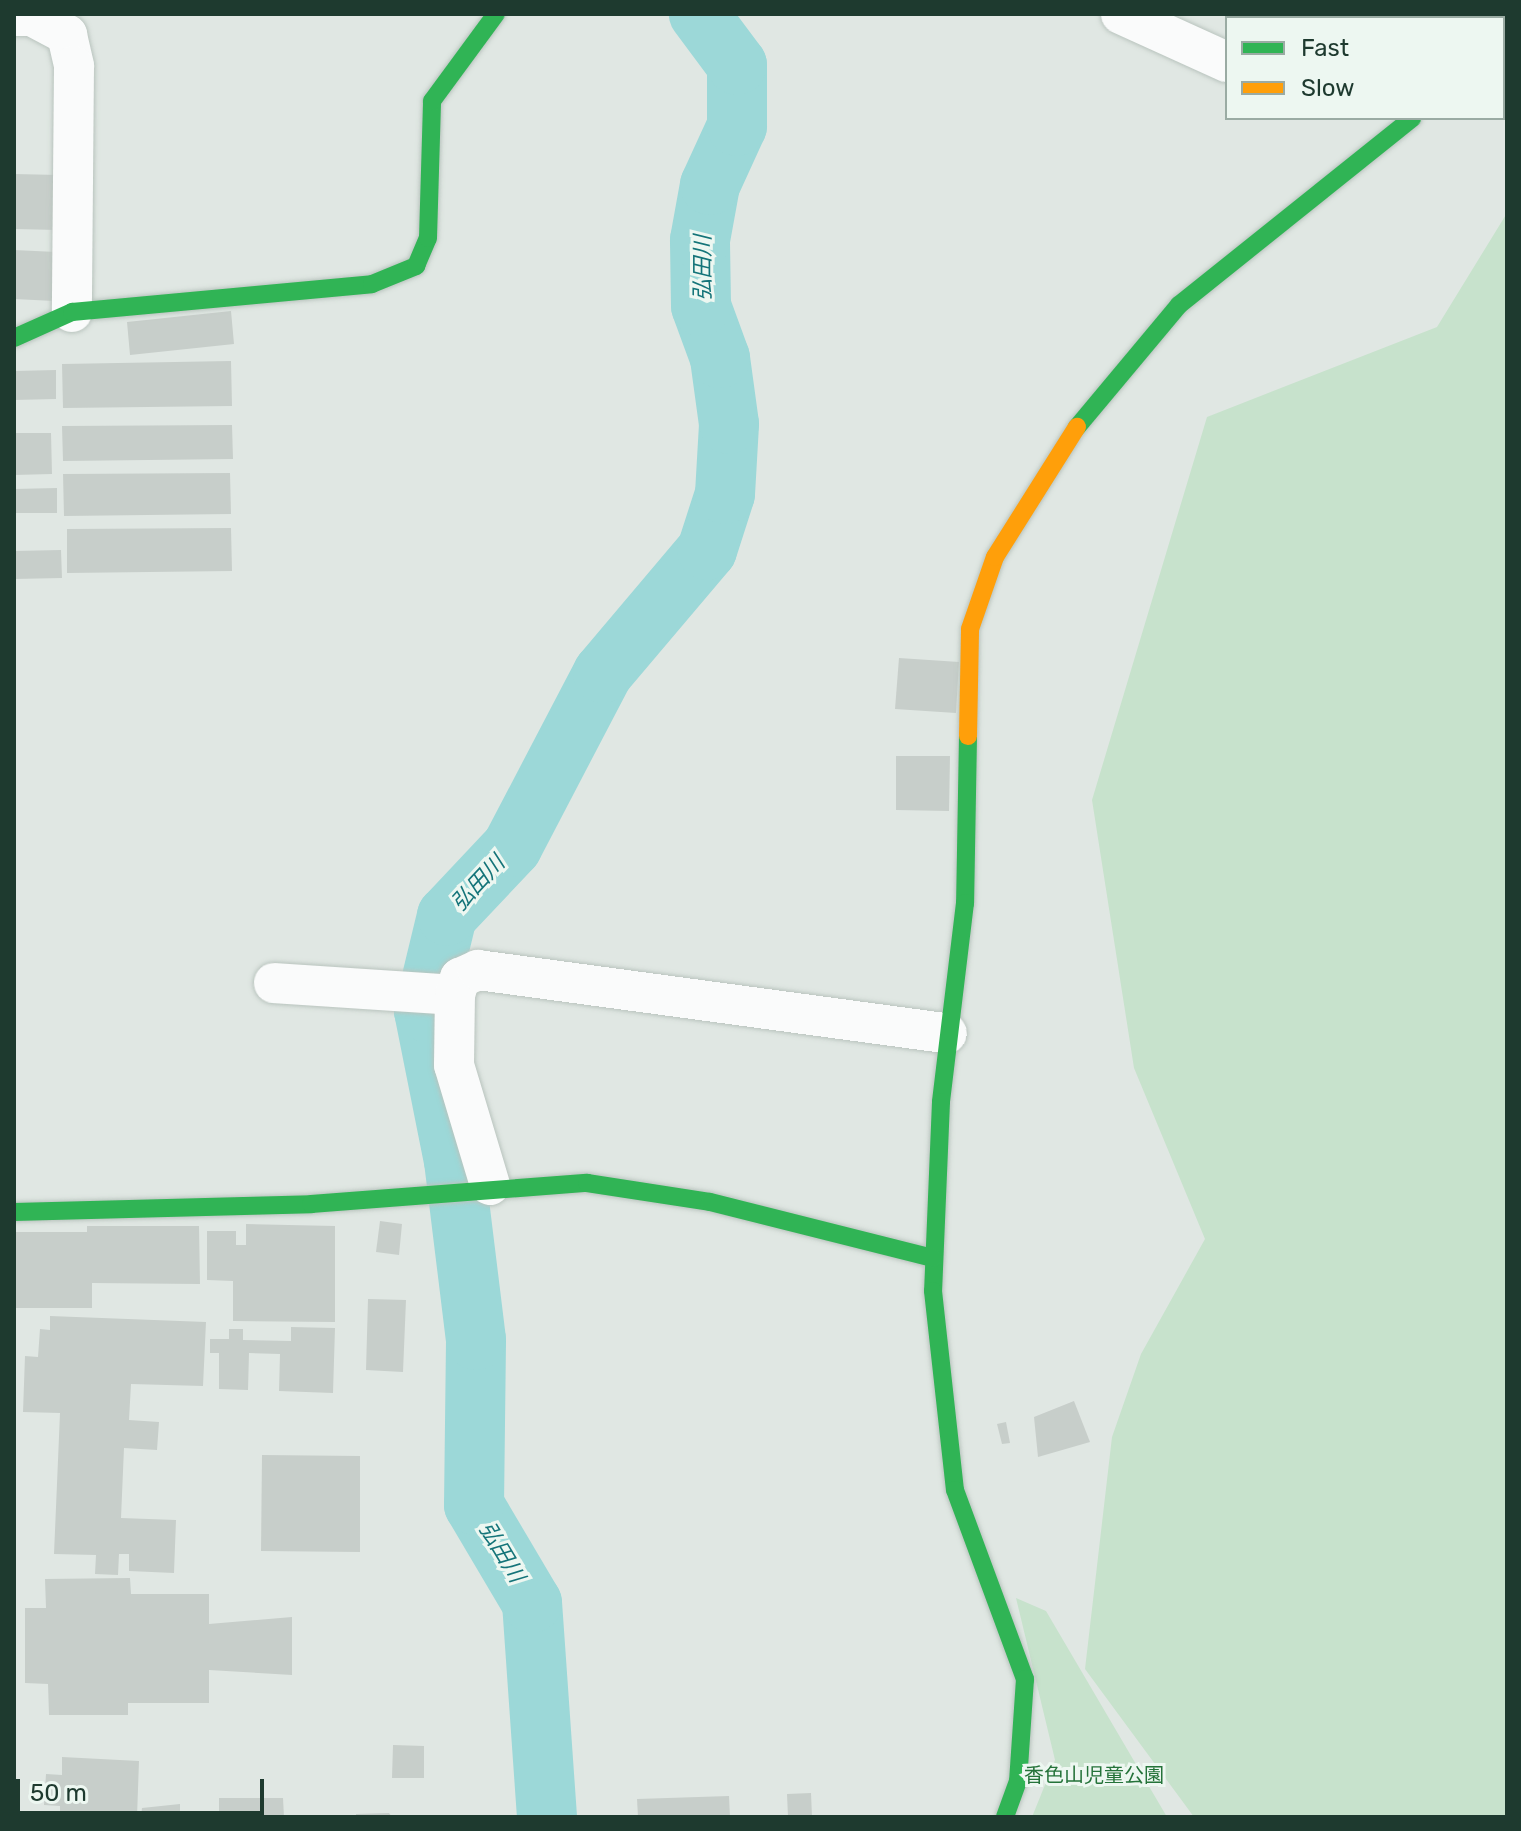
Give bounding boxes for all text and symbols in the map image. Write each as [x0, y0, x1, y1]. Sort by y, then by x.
legend [1225, 16, 1505, 120]
text: Fast [1301, 34, 1349, 62]
text: Slow [1301, 74, 1354, 102]
water label: 弘田川 [690, 235, 716, 301]
water label: 弘田川 [446, 850, 510, 916]
water label: 弘田川 [474, 1517, 530, 1587]
scale bar [20, 1763, 268, 1813]
park label: 香色山児童公園 [1024, 1763, 1164, 1787]
text: 50 m [30, 1779, 87, 1807]

